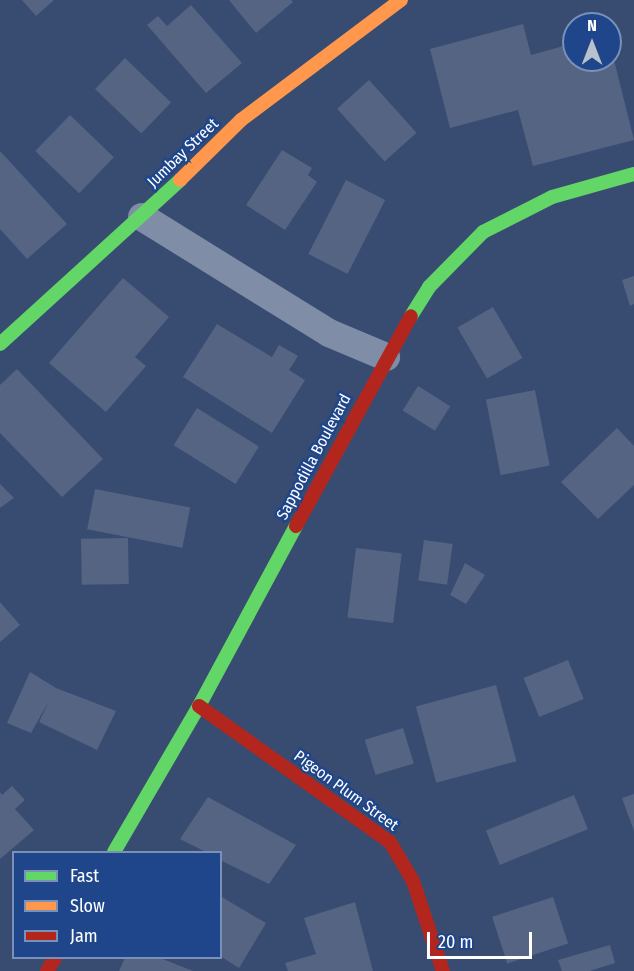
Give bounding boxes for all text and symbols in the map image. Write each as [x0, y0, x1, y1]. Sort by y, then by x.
north arrow [562, 12, 622, 72]
text: N [587, 16, 597, 35]
street label: Jumbay Street [144, 114, 222, 192]
street label: Sappodilla Boulevard [273, 391, 355, 523]
street label: Pigeon Plum Street [290, 747, 402, 835]
legend [12, 851, 222, 959]
text: Fast [70, 865, 99, 887]
text: Slow [70, 895, 105, 917]
scale bar [430, 920, 535, 958]
text: Jam [70, 925, 98, 947]
text: 20 m [438, 931, 473, 953]

